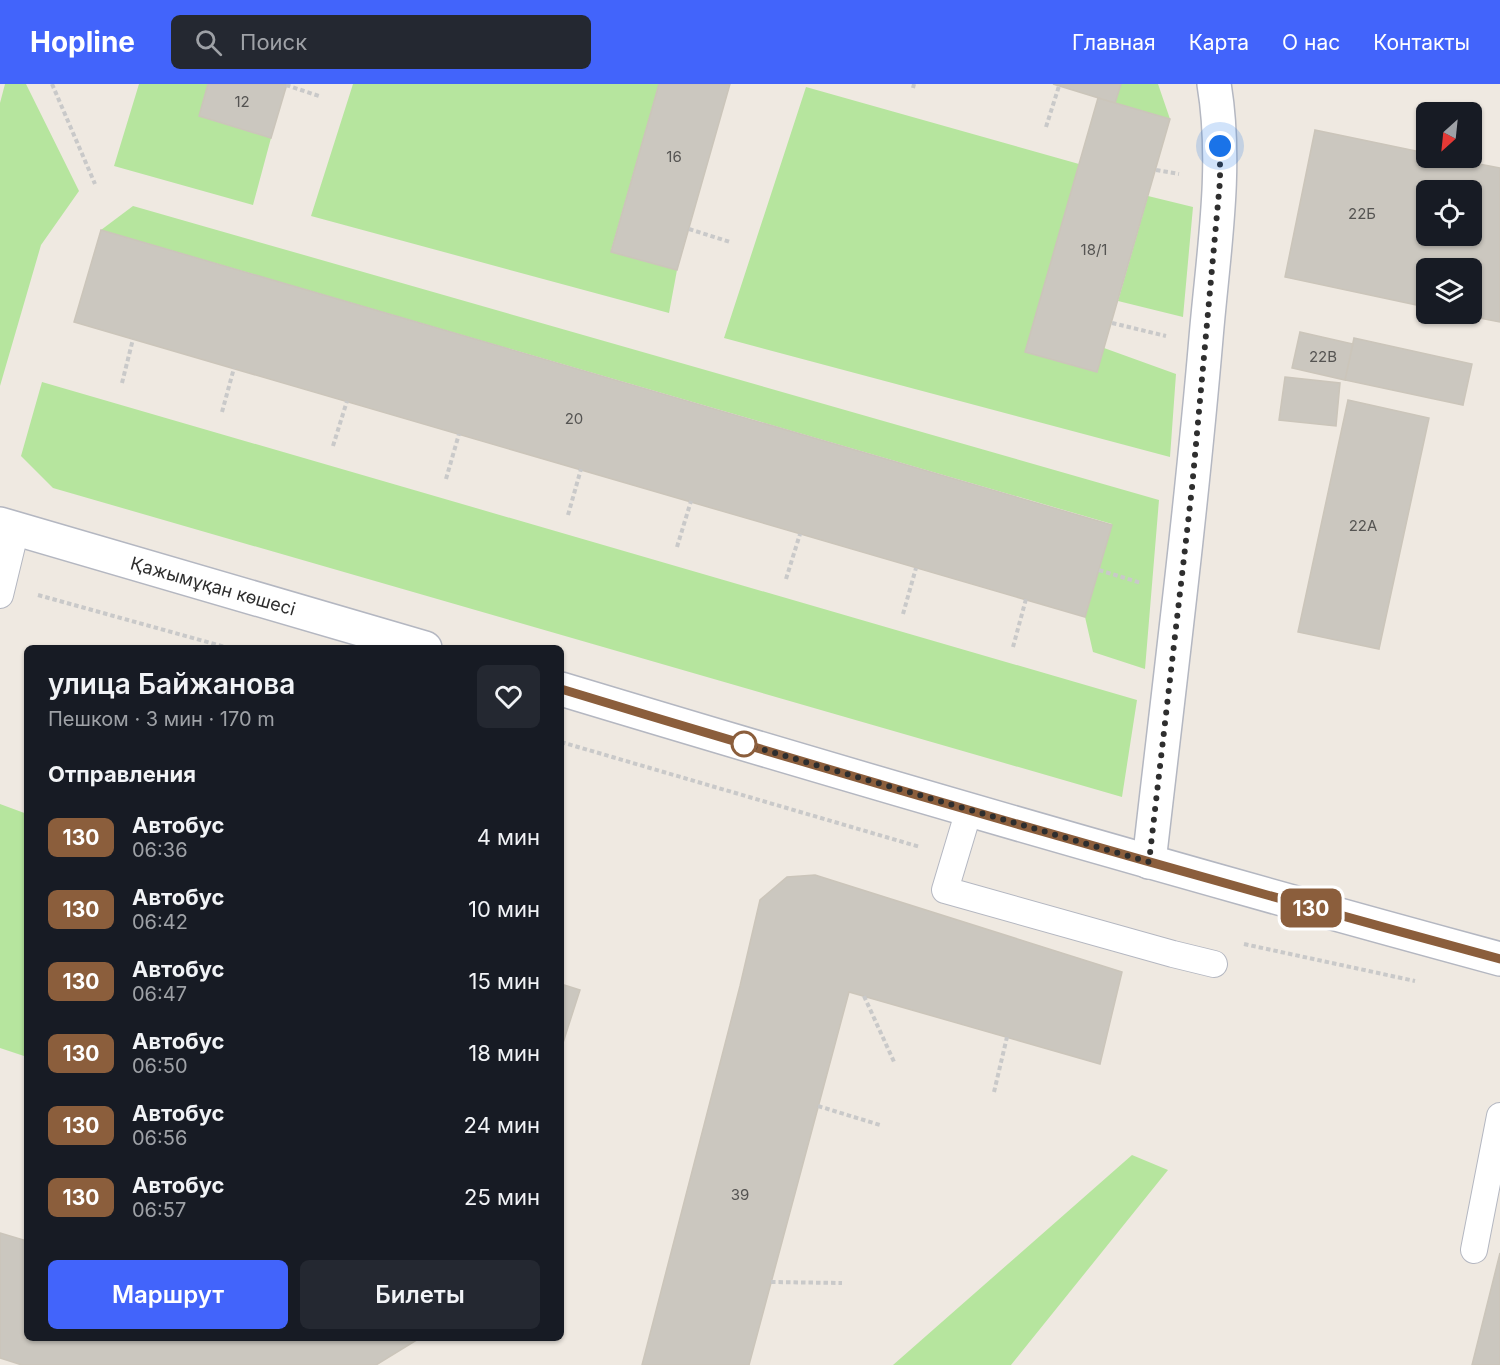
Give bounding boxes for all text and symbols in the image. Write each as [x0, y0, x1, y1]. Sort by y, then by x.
search box [171, 15, 591, 69]
text: Hopline [30, 25, 135, 59]
icon: search [192, 26, 225, 59]
text: Поиск [240, 29, 307, 55]
text: Главная [1072, 30, 1156, 55]
text: Карта [1189, 30, 1249, 55]
text: О нас [1282, 30, 1340, 55]
text: Контакты [1373, 30, 1470, 55]
house number: 12 [234, 92, 250, 111]
north arrow [1416, 102, 1482, 168]
map controls [1416, 102, 1482, 324]
your location [1205, 131, 1235, 161]
house number: 16 [666, 147, 682, 166]
button: locate [1416, 180, 1482, 246]
house number: 22Б [1348, 204, 1376, 223]
house number: 18/1 [1081, 240, 1107, 259]
button: layers [1416, 258, 1482, 324]
house number: 22В [1309, 347, 1337, 366]
house number: 20 [565, 409, 583, 428]
house number: 22А [1349, 516, 1377, 535]
street label: Қажымұқан көшесі [128, 552, 298, 620]
button: heart [477, 665, 540, 728]
text: улица Байжанова [48, 667, 295, 701]
text: Пешком · 3 мин · 170 m [48, 707, 275, 731]
unlabelled marker [731, 731, 757, 757]
text: Отправления [48, 761, 196, 787]
text: Автобус [132, 812, 225, 838]
text: 4 мин [477, 824, 540, 850]
text: 130 [63, 825, 99, 850]
text: 06:36 [132, 838, 188, 862]
text: Автобус [132, 884, 225, 910]
line badge: 130 [1276, 888, 1346, 928]
text: 10 мин [468, 896, 540, 922]
text: 130 [1293, 896, 1329, 921]
text: 130 [63, 897, 99, 922]
text: 06:42 [132, 910, 188, 934]
text: Автобус [132, 956, 225, 982]
text: 15 мин [469, 968, 540, 994]
text: 130 [63, 969, 99, 994]
text: 06:47 [132, 982, 187, 1006]
text: Автобус [132, 1028, 225, 1054]
text: 18 мин [468, 1040, 540, 1066]
text: 130 [63, 1041, 99, 1066]
text: 06:50 [132, 1054, 188, 1078]
text: Автобус [132, 1100, 225, 1126]
text: 24 мин [464, 1112, 540, 1138]
text: 130 [63, 1113, 99, 1138]
text: 06:56 [132, 1126, 187, 1150]
text: Автобус [132, 1172, 225, 1198]
text: 25 мин [464, 1184, 540, 1210]
text: 130 [63, 1185, 99, 1210]
house number: 39 [731, 1185, 749, 1204]
text: 06:57 [132, 1198, 186, 1222]
button: Маршрут [48, 1260, 288, 1329]
button: Билеты [300, 1260, 540, 1329]

